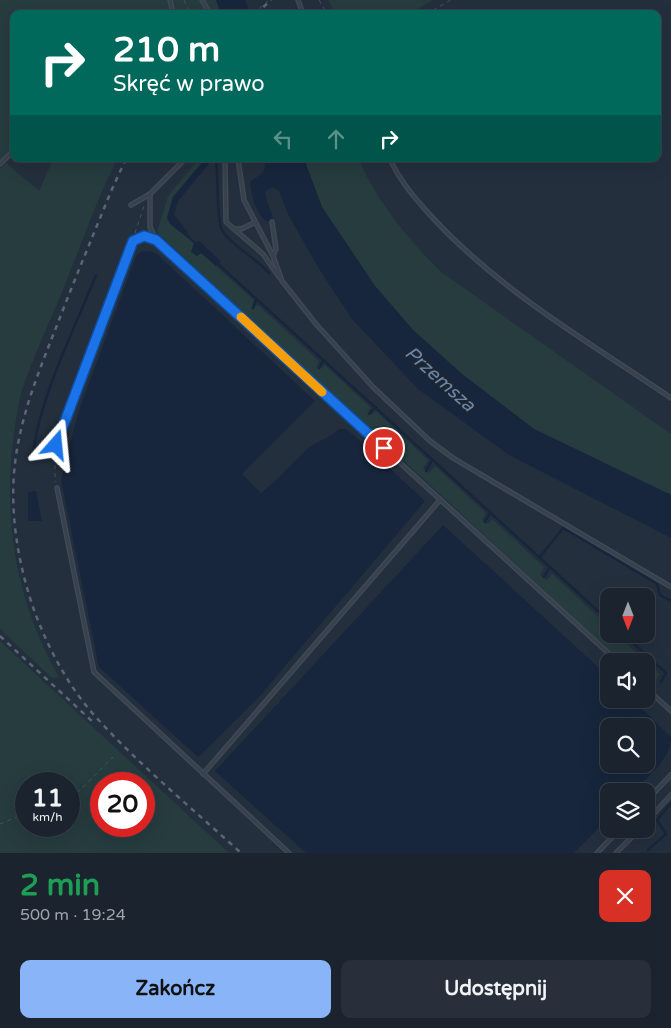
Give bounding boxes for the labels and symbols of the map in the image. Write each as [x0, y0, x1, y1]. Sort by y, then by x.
water label: Przemsza [400, 342, 481, 417]
position arrow [29, 418, 81, 470]
pin [363, 427, 405, 469]
north arrow [600, 588, 655, 642]
speed limit sign: 20 [90, 772, 155, 837]

